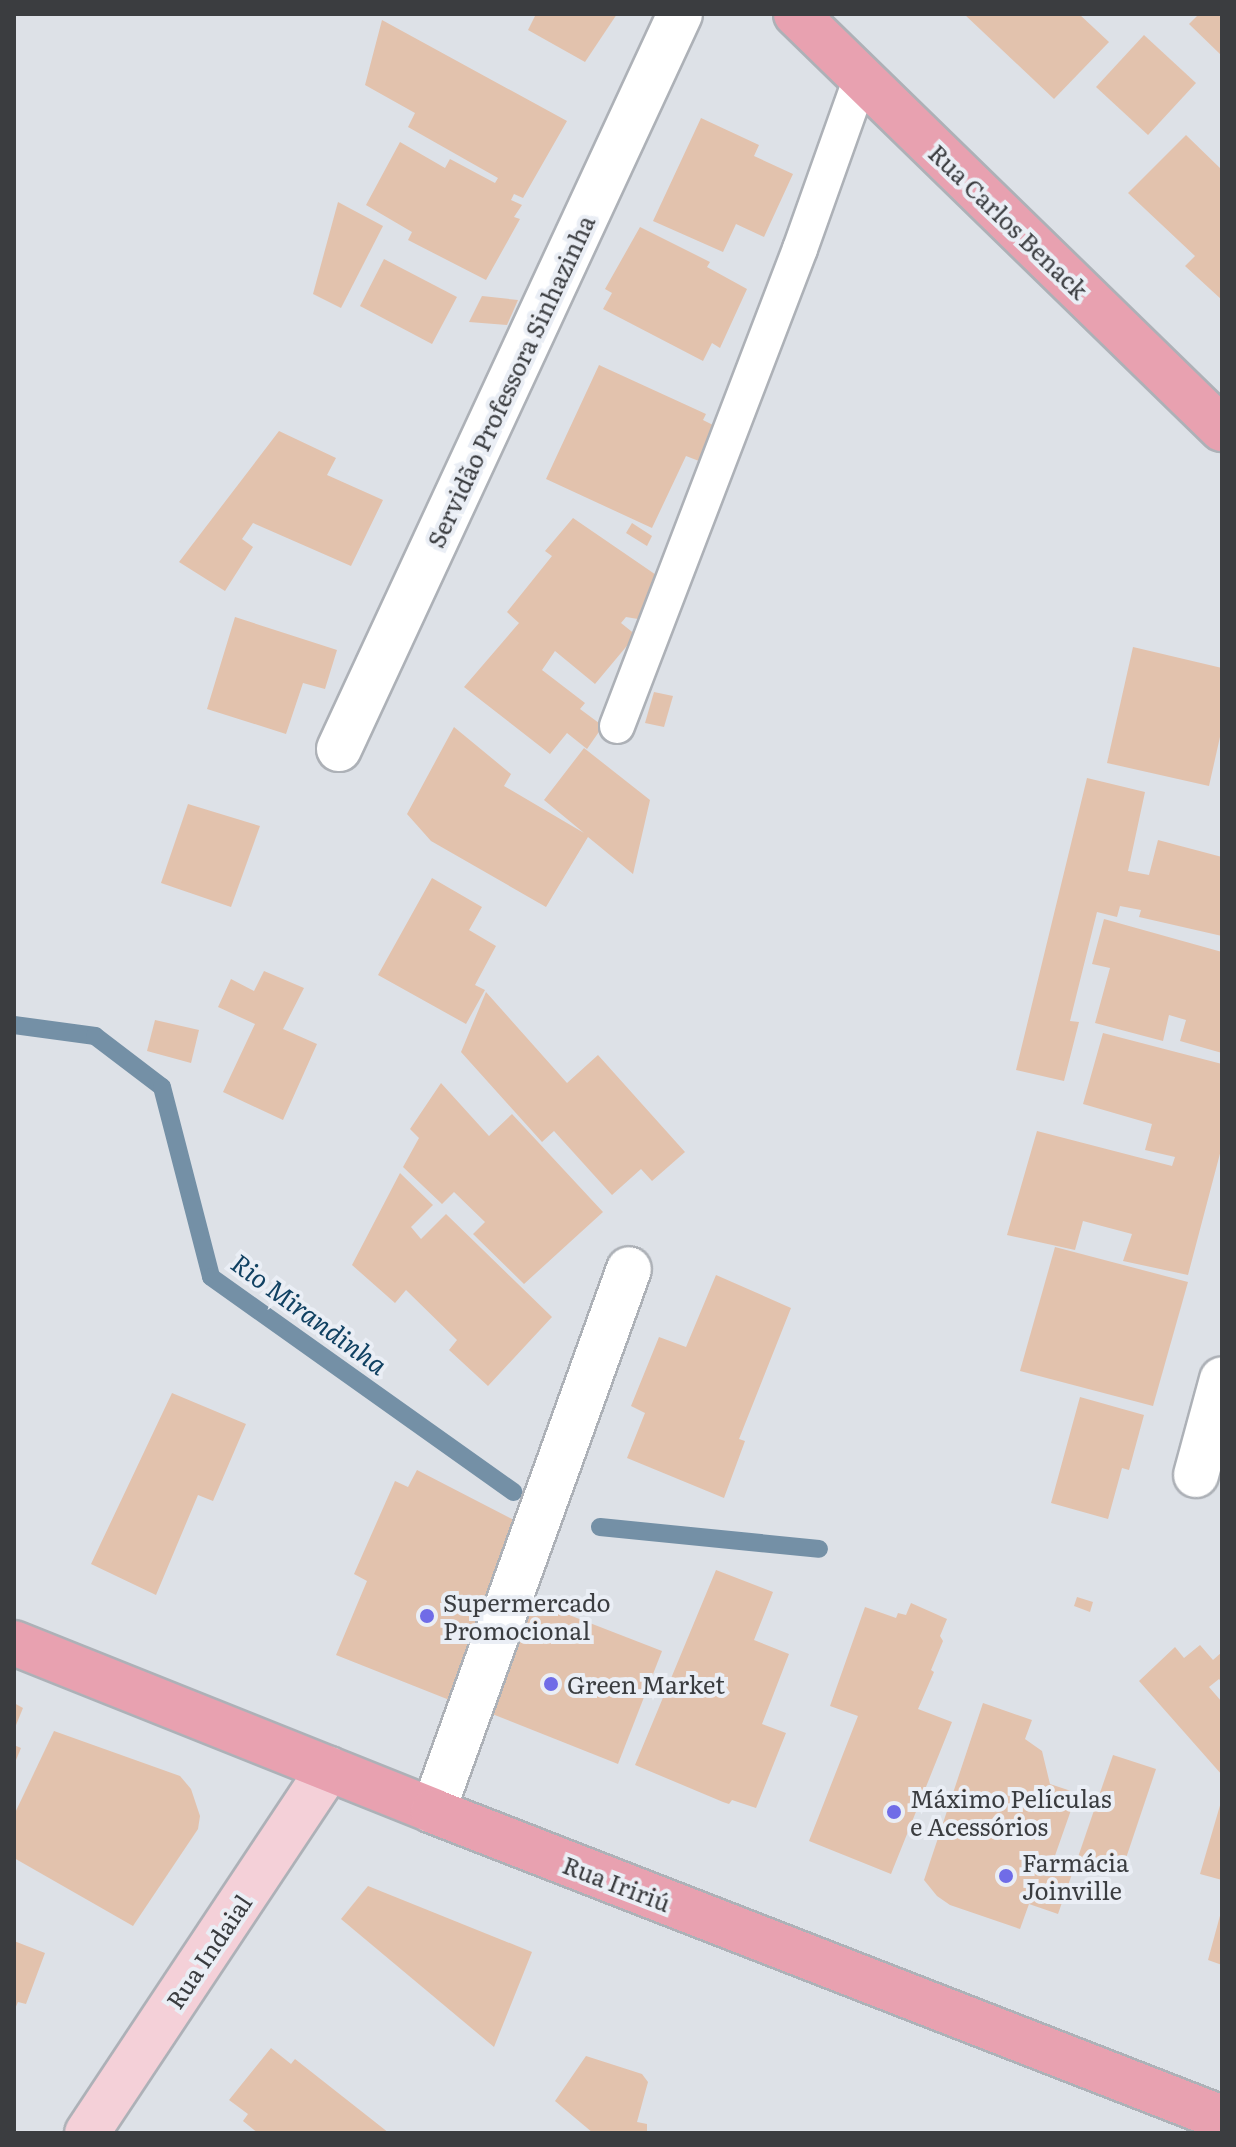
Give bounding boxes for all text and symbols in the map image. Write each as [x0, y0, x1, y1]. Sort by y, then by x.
street label: Rua Carlos Benack [924, 138, 1094, 304]
street label: Servidão Professora Sinhazinha [420, 210, 600, 552]
water label: Rio Mirandinha [226, 1246, 394, 1380]
place label: Supermercado Promocional [443, 1588, 610, 1644]
marker: Supermercado Promocional [418, 1607, 436, 1625]
place label: Green Market [567, 1670, 725, 1698]
marker: Green Market [542, 1675, 560, 1693]
place label: Máximo Películas e Acessórios [910, 1784, 1111, 1840]
marker: Máximo Películas e Acessórios [885, 1803, 903, 1821]
place label: Farmácia Joinville [1022, 1848, 1129, 1904]
street label: Rua Iririú [559, 1849, 675, 1917]
marker: Farmácia Joinville [997, 1867, 1015, 1885]
street label: Rua Indaial [159, 1888, 257, 2014]

